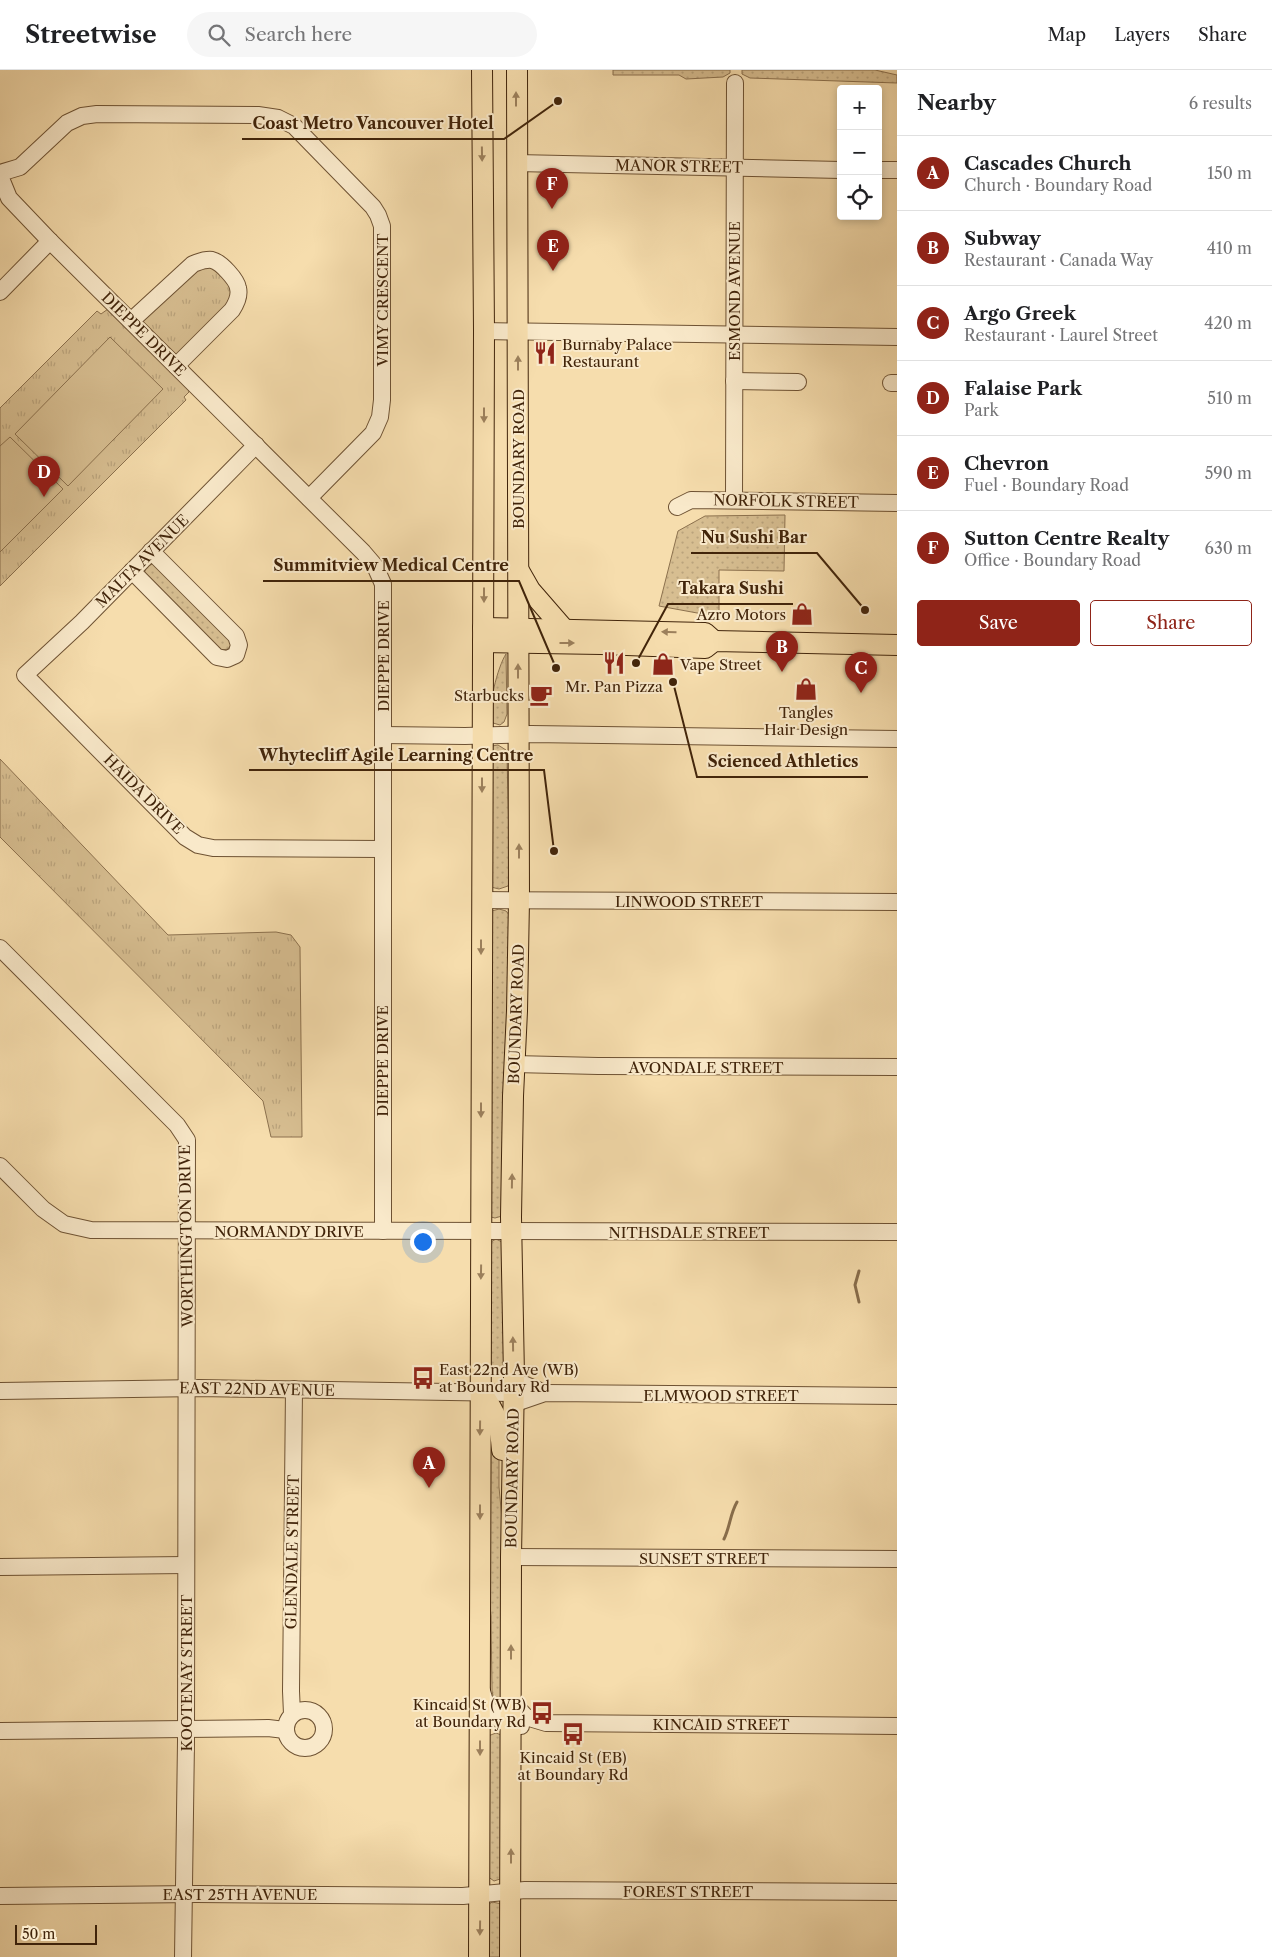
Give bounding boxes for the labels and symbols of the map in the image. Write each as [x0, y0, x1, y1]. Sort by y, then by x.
one-way arrow [512, 91, 520, 107]
callout: Coast Metro Vancouver Hotel [242, 108, 504, 139]
text: Coast Metro Vancouver Hotel [252, 113, 494, 133]
one-way arrow [478, 146, 486, 162]
street label: MANOR STREET [615, 155, 744, 177]
pin: F [536, 168, 568, 209]
street label: ESMOND AVENUE [725, 221, 744, 361]
pin: E [537, 230, 569, 271]
street label: VIMY CRESCENT [373, 233, 392, 368]
street label: DIEPPE DRIVE [98, 288, 190, 380]
place label: Burnaby Palace Restaurant [562, 335, 672, 371]
restaurant icon: Burnaby Palace Restaurant [532, 340, 558, 366]
one-way arrow [514, 355, 522, 371]
street label: BOUNDARY ROAD [509, 389, 528, 529]
one-way arrow [480, 407, 488, 423]
pin: D [28, 456, 60, 497]
street label: NORFOLK STREET [713, 490, 860, 512]
street label: MALTA AVENUE [91, 510, 193, 612]
callout: Nu Sushi Bar [691, 522, 817, 553]
text: Nu Sushi Bar [701, 527, 807, 547]
callout: Summitview Medical Centre [263, 550, 519, 581]
text: Summitview Medical Centre [273, 555, 509, 575]
callout: Takara Sushi [668, 573, 793, 604]
text: Takara Sushi [678, 578, 784, 598]
one-way arrow [480, 587, 488, 603]
street label: DIEPPE DRIVE [374, 600, 393, 712]
shop icon: Azro Motors [789, 601, 815, 627]
place label: Azro Motors [696, 605, 786, 624]
one-way arrow [660, 627, 676, 635]
pin: B [766, 631, 798, 672]
one-way arrow [559, 639, 575, 647]
restaurant icon: Mr. Pan Pizza [601, 650, 627, 676]
shop icon: Vape Street [650, 651, 676, 677]
pin: C [845, 652, 877, 693]
place label: Vape Street [679, 655, 762, 674]
one-way arrow [514, 663, 522, 679]
shop icon: Tangles Hair Design [793, 676, 819, 702]
place label: Mr. Pan Pizza [565, 677, 663, 696]
cafe icon: Starbucks [528, 682, 554, 708]
place label: Starbucks [454, 686, 524, 705]
place label: Tangles Hair Design [764, 703, 849, 739]
callout: Whytecliff Agile Learning Centre [249, 739, 544, 770]
text: Whytecliff Agile Learning Centre [258, 745, 534, 765]
callout: Scienced Athletics [697, 746, 868, 777]
street label: HAIDA DRIVE [100, 750, 188, 838]
text: Scienced Athletics [708, 751, 858, 771]
one-way arrow [478, 777, 486, 793]
one-way arrow [515, 843, 523, 859]
street label: LINWOOD STREET [615, 892, 764, 911]
one-way arrow [477, 939, 485, 955]
street label: BOUNDARY ROAD [504, 944, 528, 1084]
street label: DIEPPE DRIVE [373, 1005, 392, 1117]
street label: AVONDALE STREET [627, 1058, 784, 1077]
one-way arrow [477, 1102, 485, 1118]
street label: WORTHINGTON DRIVE [175, 1144, 197, 1329]
one-way arrow [508, 1173, 516, 1189]
street label: NORMANDY DRIVE [214, 1222, 364, 1241]
street label: NITHSDALE STREET [608, 1223, 770, 1242]
your location [410, 1229, 436, 1255]
one-way arrow [477, 1264, 485, 1280]
one-way arrow [509, 1336, 517, 1352]
place label: East 22nd Ave (WB) at Boundary Rd [439, 1360, 578, 1396]
bus stop icon: East 22nd Ave (WB) at Boundary Rd [410, 1365, 436, 1391]
street label: EAST 22ND AVENUE [179, 1378, 335, 1400]
street label: ELMWOOD STREET [643, 1386, 799, 1405]
street label: BOUNDARY ROAD [501, 1408, 523, 1548]
one-way arrow [476, 1420, 484, 1436]
pin: A [413, 1447, 445, 1488]
street label: GLENDALE STREET [281, 1474, 303, 1630]
one-way arrow [476, 1505, 484, 1521]
street label: SUNSET STREET [639, 1549, 770, 1568]
street label: KOOTENAY STREET [177, 1594, 196, 1751]
one-way arrow [507, 1644, 515, 1660]
place label: Kincaid St (WB) at Boundary Rd [413, 1695, 526, 1731]
bus stop icon: Kincaid St (WB) at Boundary Rd [529, 1700, 555, 1726]
street label: KINCAID STREET [652, 1715, 790, 1734]
bus stop icon: Kincaid St (EB) at Boundary Rd [560, 1721, 586, 1747]
one-way arrow [476, 1740, 484, 1756]
place label: Kincaid St (EB) at Boundary Rd [518, 1748, 628, 1784]
one-way arrow [507, 1848, 515, 1864]
street label: FOREST STREET [623, 1882, 754, 1901]
street label: EAST 25TH AVENUE [163, 1885, 317, 1904]
one-way arrow [476, 1920, 484, 1936]
scale bar [15, 1922, 98, 1945]

